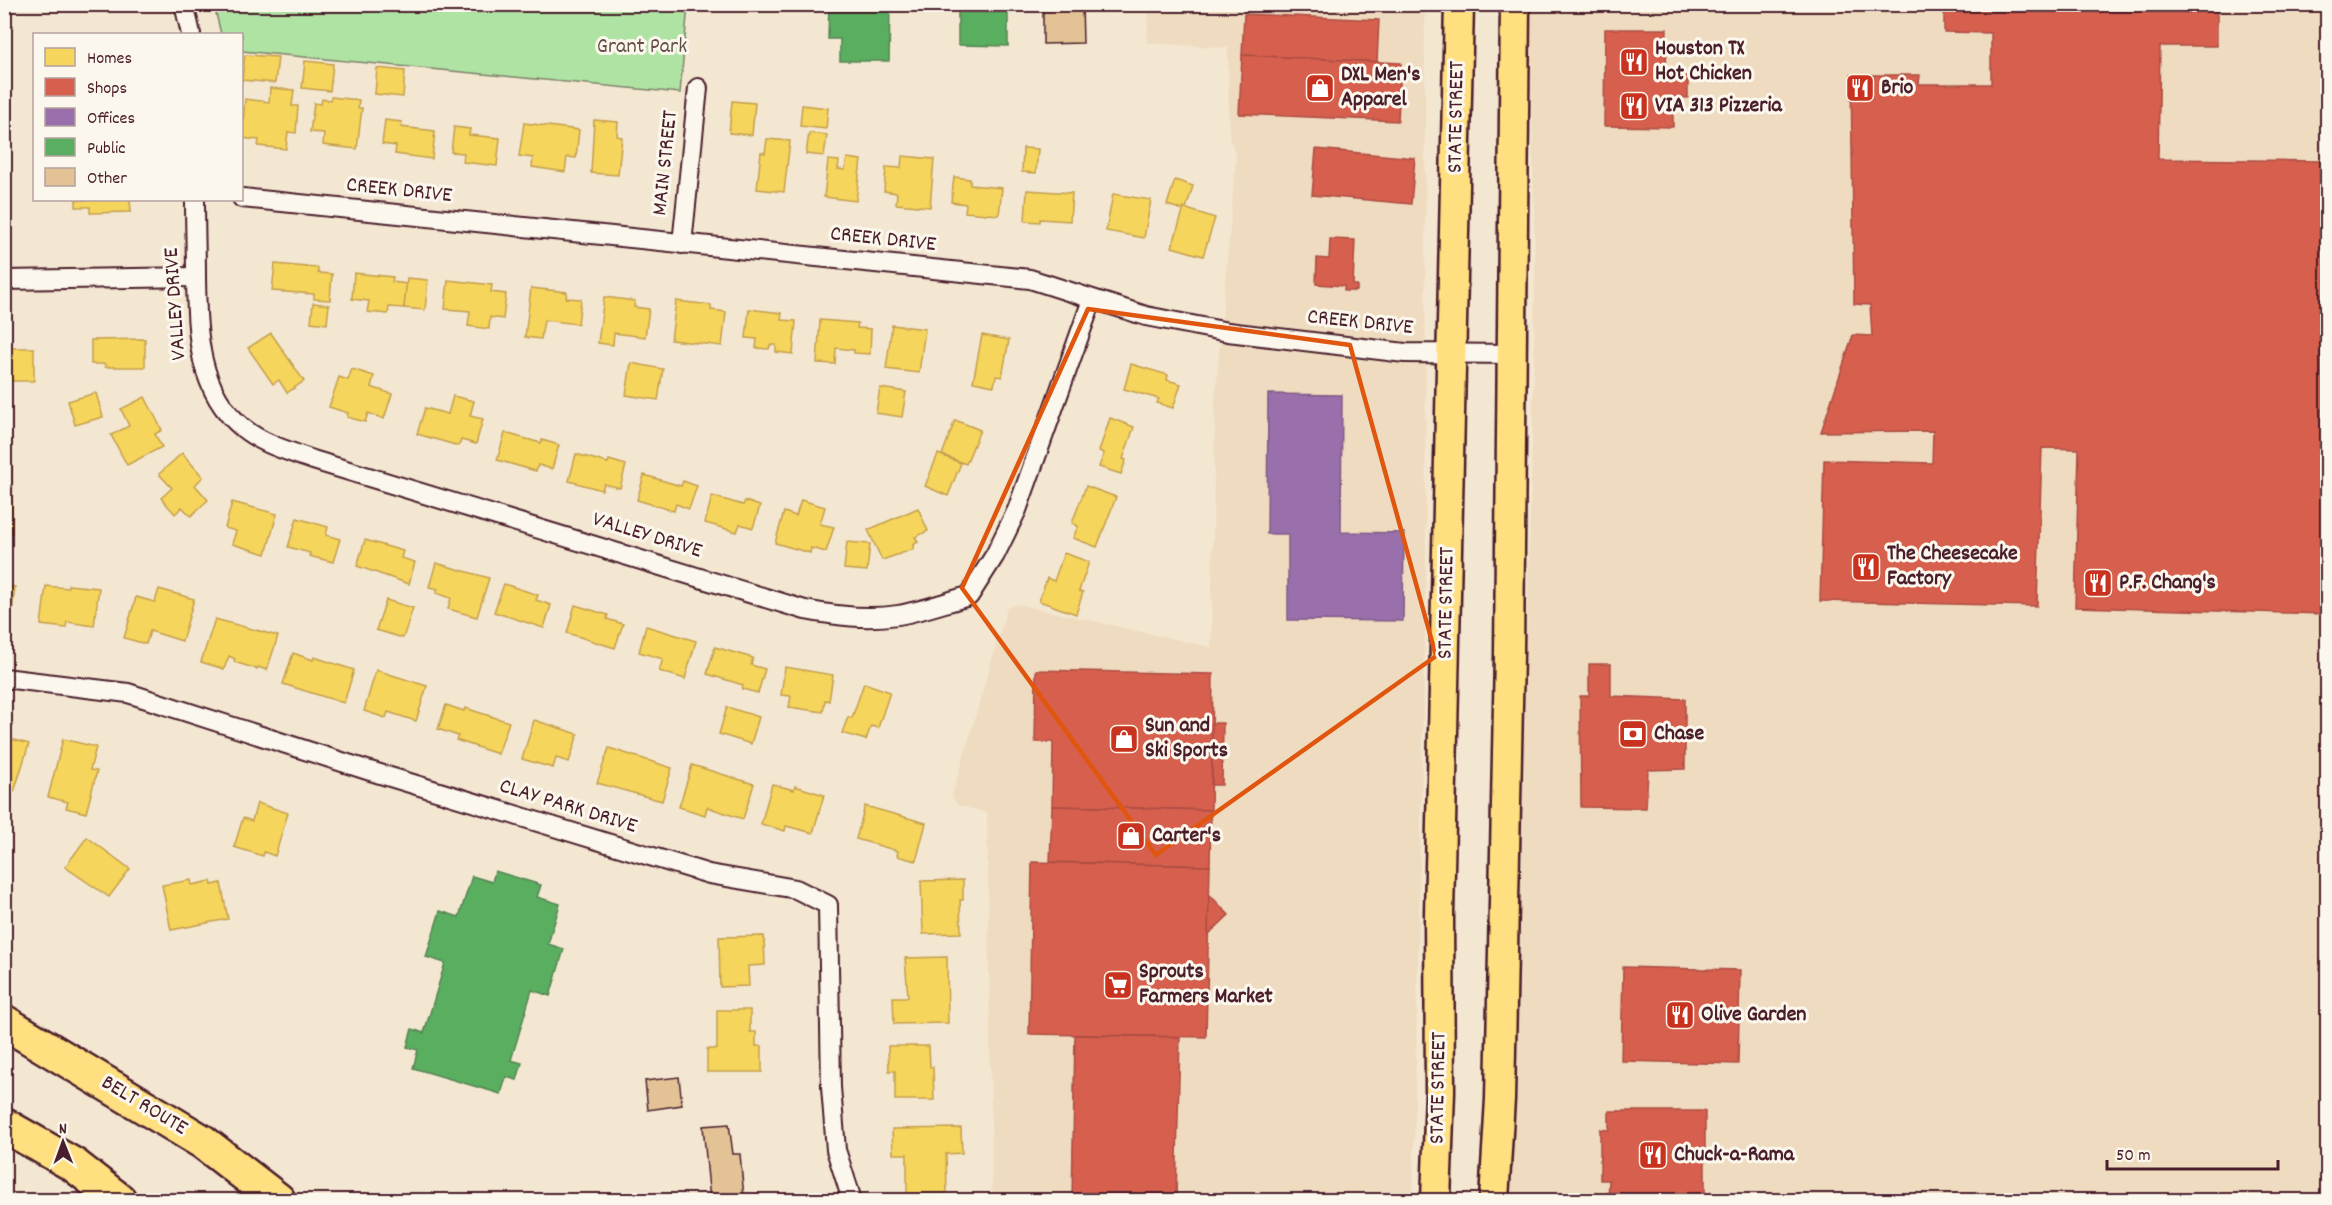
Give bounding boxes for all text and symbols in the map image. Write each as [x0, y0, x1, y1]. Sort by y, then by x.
park label: Grant Park [597, 32, 687, 63]
legend [33, 33, 243, 201]
place label: Houston TX Hot Chicken [1655, 34, 1752, 90]
restaurant icon: Houston TX Hot Chicken [1618, 46, 1650, 78]
text: Homes [87, 47, 132, 72]
place label: DXL Men's Apparel [1341, 60, 1421, 116]
street label: STATE STREET [1441, 60, 1473, 173]
shop icon: DXL Men's Apparel [1304, 72, 1336, 104]
restaurant icon: Brio [1844, 72, 1876, 104]
place label: Brio [1881, 73, 1914, 104]
text: Shops [87, 77, 127, 102]
restaurant icon: VIA 313 Pizzeria [1618, 90, 1650, 122]
place label: VIA 313 Pizzeria [1655, 91, 1782, 122]
text: Offices [87, 107, 135, 132]
street label: MAIN STREET [645, 109, 687, 217]
text: Public [87, 137, 126, 162]
text: Other [87, 167, 127, 192]
street label: CREEK DRIVE [345, 170, 453, 212]
street label: CREEK DRIVE [829, 219, 937, 261]
street label: VALLEY DRIVE [157, 246, 195, 362]
street label: CREEK DRIVE [1306, 302, 1414, 344]
street label: VALLEY DRIVE [588, 505, 706, 567]
place label: The Cheesecake Factory [1887, 539, 2018, 595]
street label: STATE STREET [1431, 546, 1463, 659]
restaurant icon: The Cheesecake Factory [1850, 551, 1882, 583]
restaurant icon: P.F. Chang's [2082, 567, 2114, 599]
place label: P.F. Chang's [2119, 568, 2216, 599]
place label: Sun and Ski Sports [1145, 711, 1228, 767]
bank icon: Chase [1617, 718, 1649, 750]
place label: Chase [1654, 719, 1705, 750]
shop icon: Sun and Ski Sports [1108, 723, 1140, 755]
street label: CLAY PARK DRIVE [495, 771, 641, 843]
shop icon: Carter's [1115, 820, 1147, 852]
place label: Carter's [1152, 821, 1221, 852]
place label: Sprouts Farmers Market [1139, 957, 1274, 1013]
supermarket icon: Sprouts Farmers Market [1102, 969, 1134, 1001]
restaurant icon: Olive Garden [1664, 999, 1696, 1031]
place label: Olive Garden [1701, 1000, 1807, 1031]
street label: STATE STREET [1423, 1031, 1455, 1144]
street label: BELT ROUTE [95, 1068, 193, 1144]
north arrow [33, 1112, 93, 1172]
text: N [59, 1118, 67, 1141]
scale bar [2107, 1133, 2278, 1171]
restaurant icon: Chuck-a-Rama [1637, 1139, 1669, 1171]
place label: Chuck-a-Rama [1674, 1140, 1795, 1171]
text: 50 m [2116, 1144, 2151, 1169]

